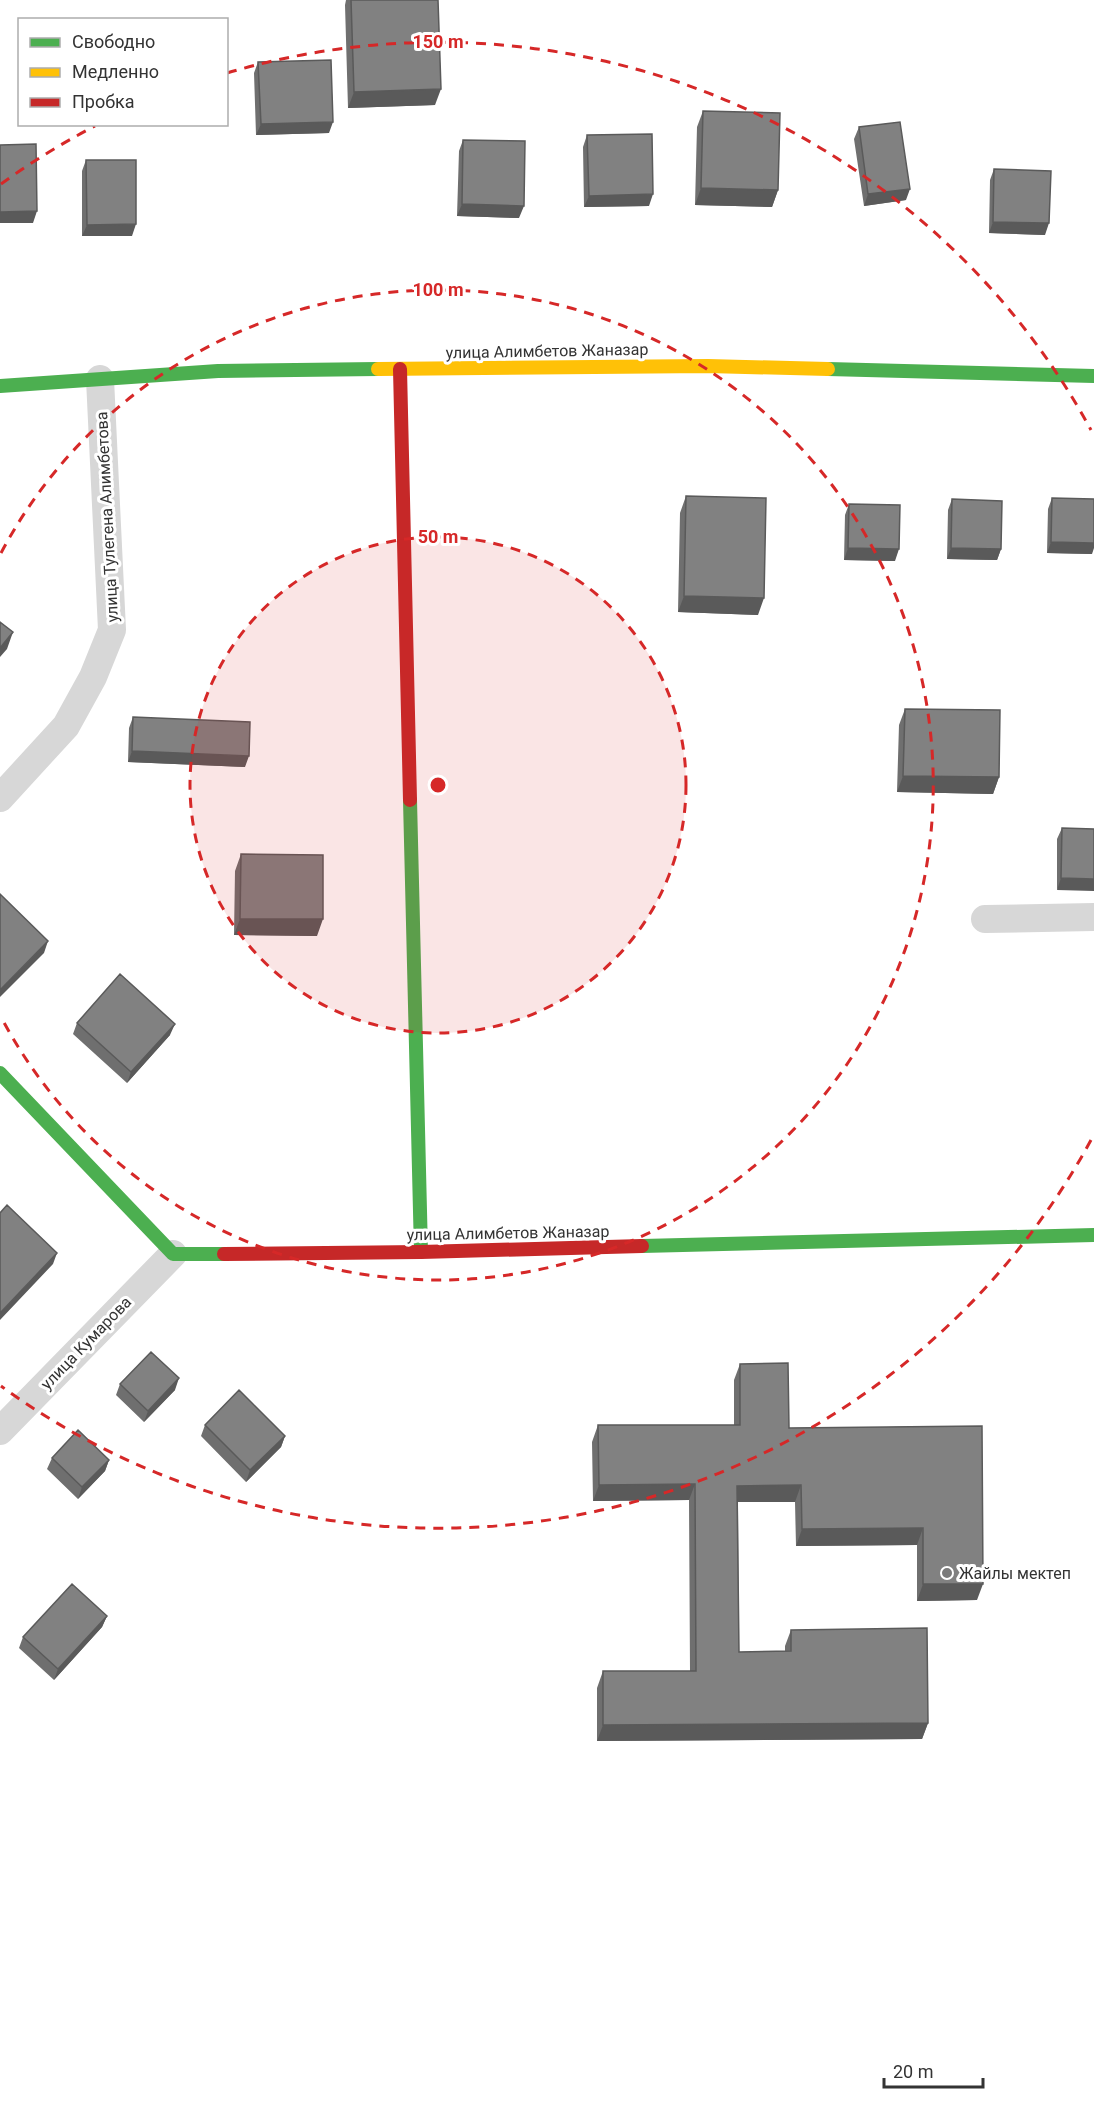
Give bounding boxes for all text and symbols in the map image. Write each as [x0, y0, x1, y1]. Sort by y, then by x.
legend [18, 18, 228, 126]
text: Свободно [72, 31, 155, 52]
text: 150 m [412, 31, 464, 52]
text: Медленно [72, 61, 159, 82]
text: Пробка [72, 91, 135, 112]
text: 100 m [412, 279, 464, 300]
street label: улица Алимбетов Жаназар [446, 340, 648, 362]
street label: улица Тулегена Алимбетова [92, 411, 122, 623]
text: 50 m [418, 526, 458, 547]
centre of rings [428, 775, 448, 795]
street label: улица Алимбетов Жаназар [407, 1222, 609, 1244]
street label: улица Кумарова [37, 1293, 135, 1393]
place label: Жайлы мектеп [959, 1564, 1071, 1583]
marker: Жайлы мектеп [940, 1566, 954, 1580]
scale bar [884, 2051, 983, 2089]
text: 20 m [893, 2061, 933, 2082]

